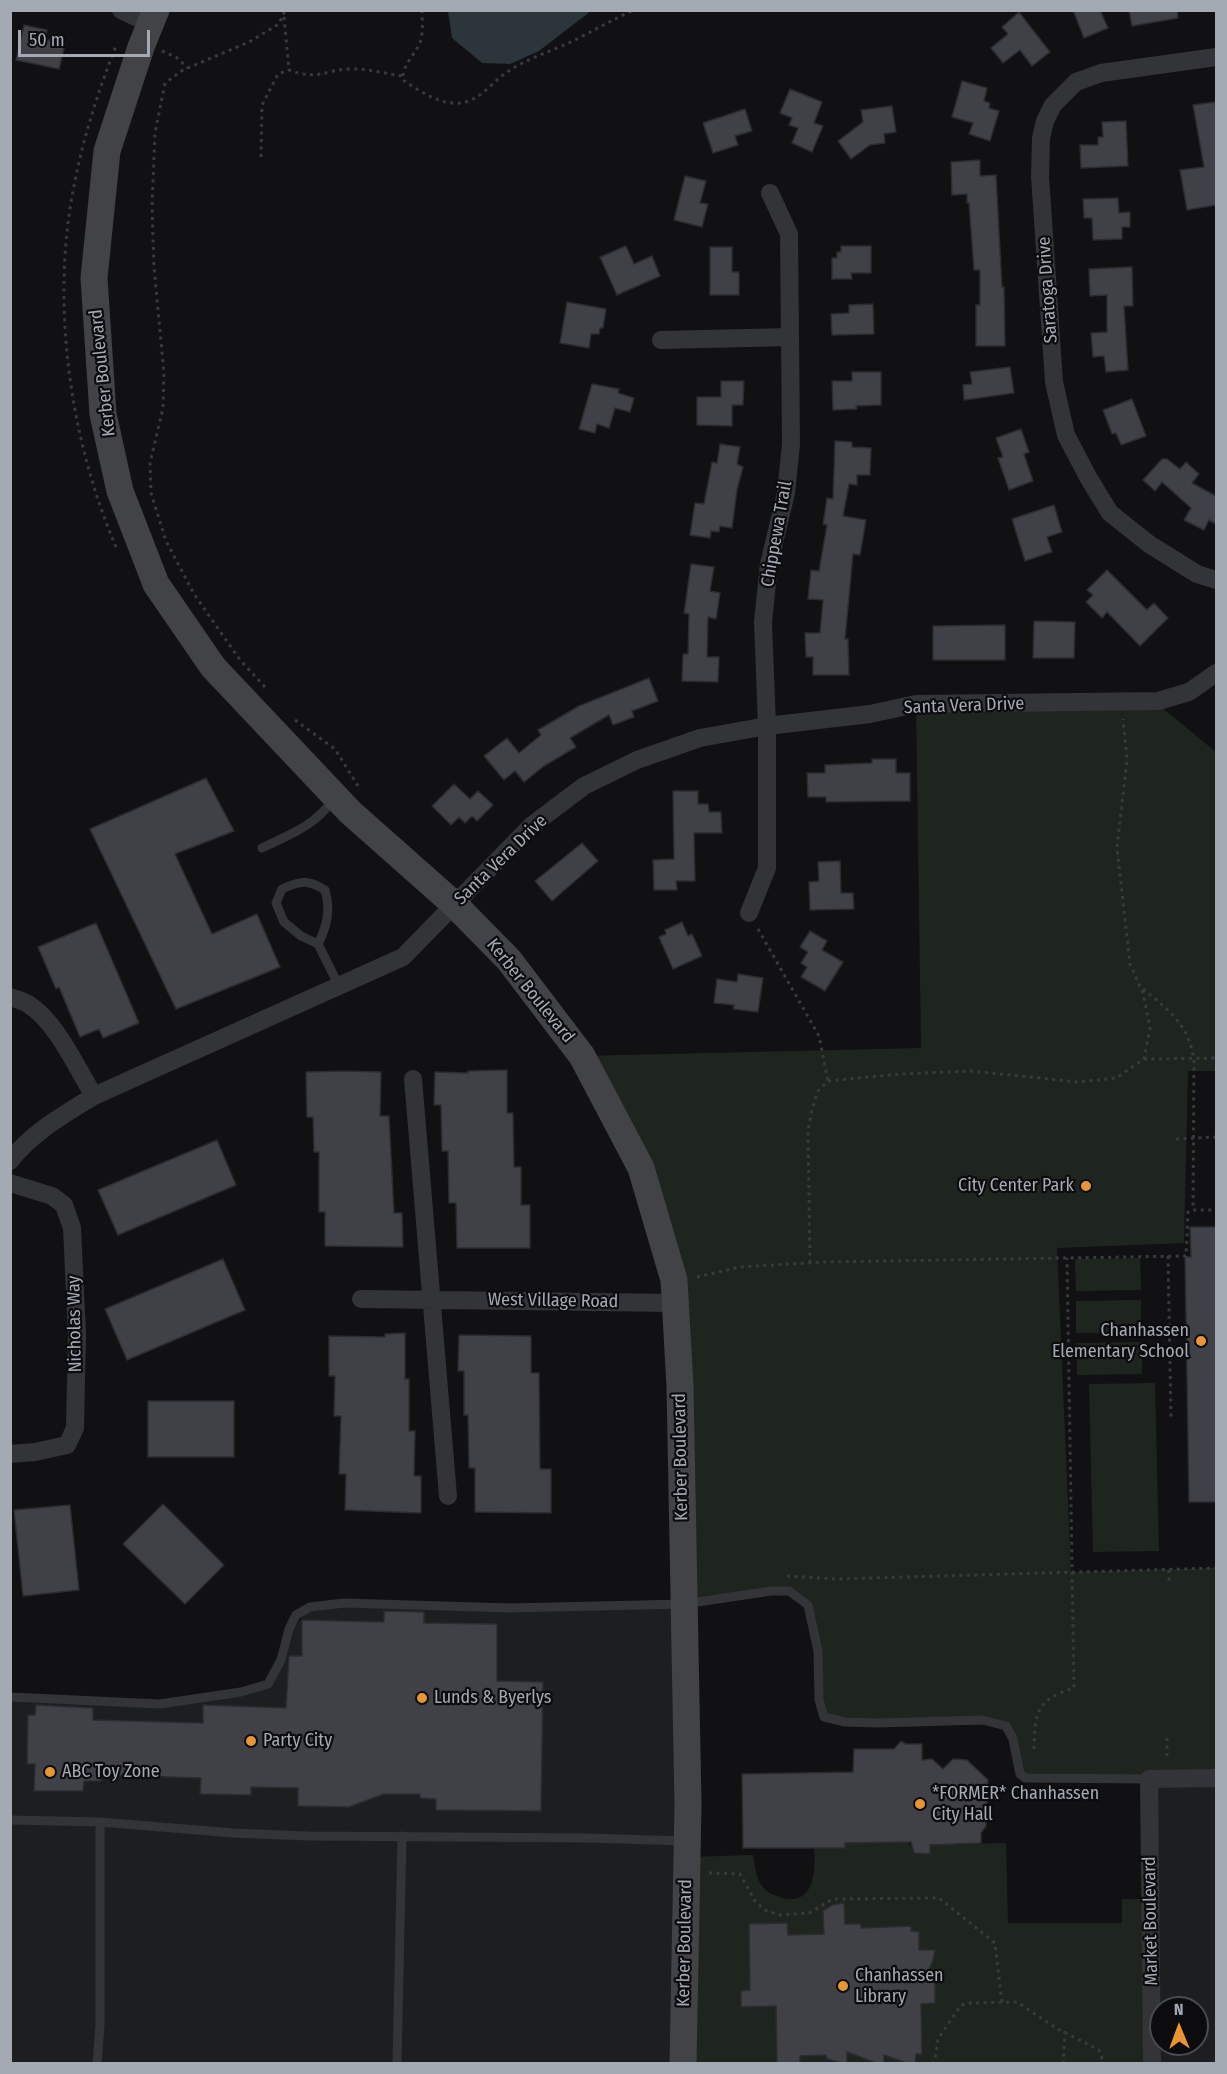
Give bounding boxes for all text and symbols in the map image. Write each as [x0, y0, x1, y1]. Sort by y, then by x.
scale bar [21, 18, 153, 56]
text: 50 m [29, 29, 65, 51]
street label: Saratoga Drive [1034, 236, 1062, 344]
street label: Kerber Boulevard [86, 308, 120, 438]
street label: Chippewa Trail [757, 479, 797, 589]
street label: Santa Vera Drive [903, 693, 1025, 719]
street label: Santa Vera Drive [450, 810, 552, 910]
street label: Kerber Boulevard [481, 935, 579, 1047]
place label: City Center Park [958, 1175, 1074, 1197]
marker: City Center Park [1079, 1179, 1093, 1193]
street label: Nicholas Way [63, 1275, 87, 1373]
street label: West Village Road [488, 1289, 618, 1313]
place label: Chanhassen Elementary School [1052, 1320, 1189, 1362]
marker: Chanhassen Elementary School [1194, 1334, 1208, 1348]
street label: Kerber Boulevard [669, 1393, 693, 1521]
place label: Lunds & Byerlys [434, 1687, 552, 1709]
marker: Lunds & Byerlys [415, 1691, 429, 1705]
place label: Party City [263, 1730, 332, 1752]
marker: Party City [244, 1734, 258, 1748]
place label: ABC Toy Zone [62, 1761, 160, 1783]
marker: ABC Toy Zone [43, 1765, 57, 1779]
place label: *FORMER* Chanhassen City Hall [932, 1783, 1099, 1826]
marker: *FORMER* Chanhassen City Hall [913, 1797, 927, 1811]
street label: Market Boulevard [1139, 1856, 1163, 1986]
street label: Kerber Boulevard [673, 1879, 697, 2007]
place label: Chanhassen Library [855, 1965, 944, 2008]
marker: Chanhassen Library [836, 1979, 850, 1993]
north arrow [1149, 1996, 1209, 2056]
text: N [1174, 2000, 1184, 2019]

